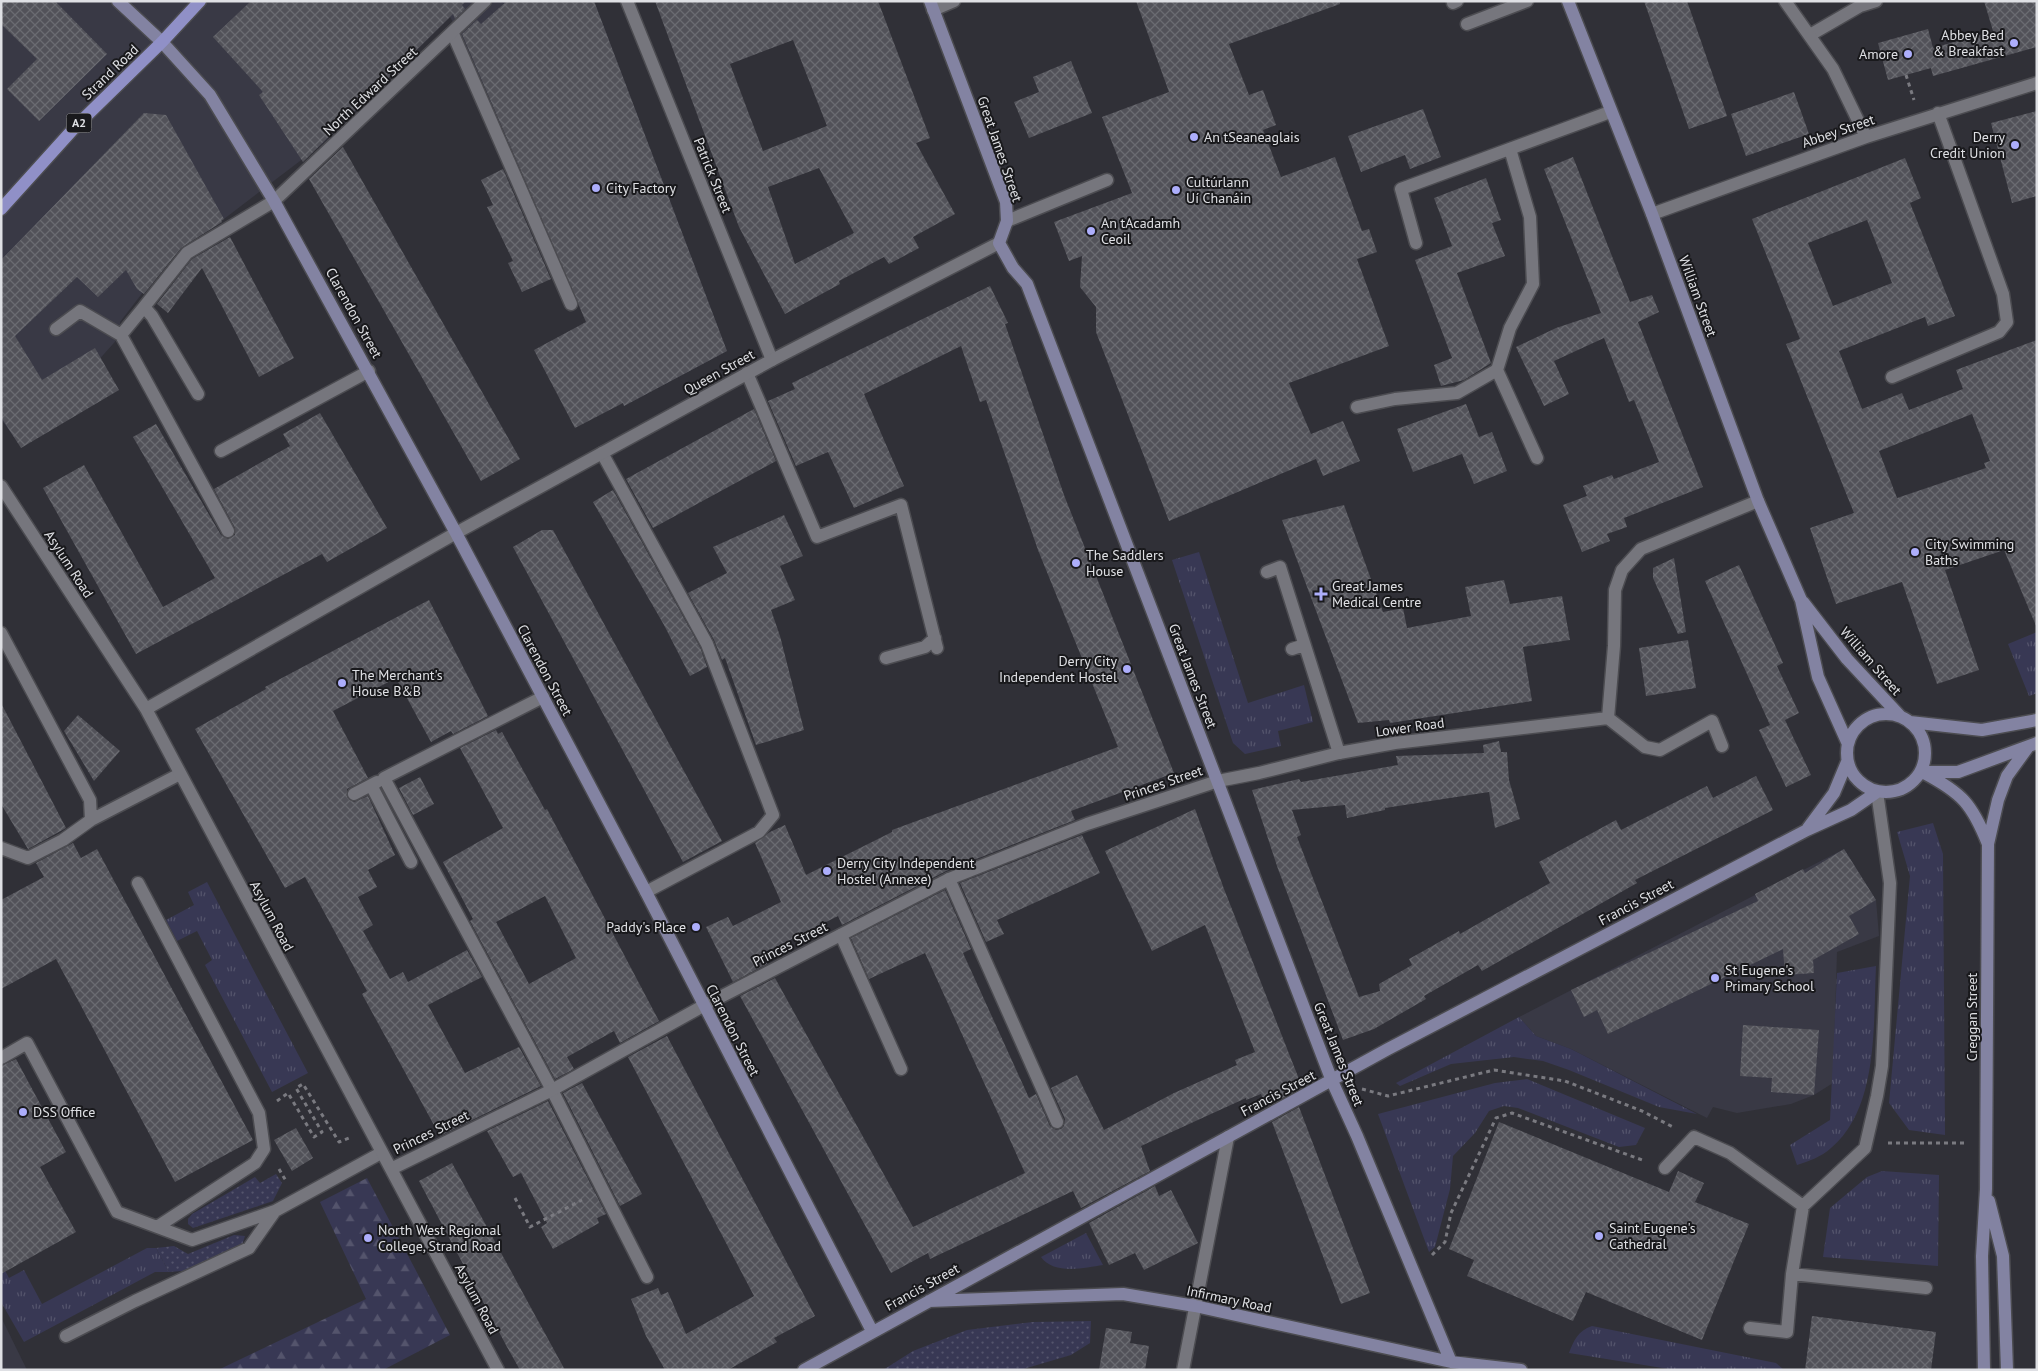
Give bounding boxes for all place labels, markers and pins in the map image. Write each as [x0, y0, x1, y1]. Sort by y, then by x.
place label: Abbey Bed & Breakfast [1933, 26, 2004, 60]
marker: Abbey Bed & Breakfast [2008, 37, 2020, 49]
place label: Amore [1859, 45, 1898, 63]
marker: Amore [1902, 48, 1914, 60]
place label: An tSeaneaglais [1204, 128, 1300, 146]
place label: Derry Credit Union [1930, 128, 2005, 162]
marker: An tSeaneaglais [1188, 131, 1200, 143]
marker: Derry Credit Union [2009, 139, 2021, 151]
place label: Cultúrlann Uí Chanáin [1186, 173, 1251, 207]
place label: City Factory [606, 179, 677, 197]
marker: City Factory [590, 182, 602, 194]
marker: Cultúrlann Uí Chanáin [1170, 184, 1182, 196]
place label: An tAcadamh Ceoil [1101, 214, 1180, 248]
marker: An tAcadamh Ceoil [1085, 225, 1097, 237]
place label: City Swimming Baths [1925, 535, 2014, 569]
place label: The Saddlers House [1086, 546, 1164, 580]
marker: City Swimming Baths [1909, 546, 1921, 558]
marker: The Saddlers House [1070, 557, 1082, 569]
place label: Great James Medical Centre [1332, 577, 1421, 611]
marker: Great James Medical Centre [1314, 587, 1328, 601]
place label: Derry City Independent Hostel [999, 652, 1117, 686]
marker: Derry City Independent Hostel [1121, 663, 1133, 675]
place label: The Merchant's House B&B [352, 666, 443, 700]
marker: The Merchant's House B&B [336, 677, 348, 689]
place label: Derry City Independent Hostel (Annexe) [837, 854, 975, 888]
marker: Derry City Independent Hostel (Annexe) [821, 865, 833, 877]
place label: Paddy's Place [606, 918, 686, 936]
marker: Paddy's Place [690, 921, 702, 933]
place label: St Eugene's Primary School [1725, 961, 1814, 995]
marker: St Eugene's Primary School [1709, 972, 1721, 984]
place label: DSS Office [33, 1103, 95, 1121]
marker: DSS Office [17, 1106, 29, 1118]
place label: Saint Eugene's Cathedral [1609, 1219, 1696, 1253]
place label: North West Regional College, Strand Road [378, 1221, 501, 1255]
marker: Saint Eugene's Cathedral [1593, 1230, 1605, 1242]
marker: North West Regional College, Strand Road [362, 1232, 374, 1244]

